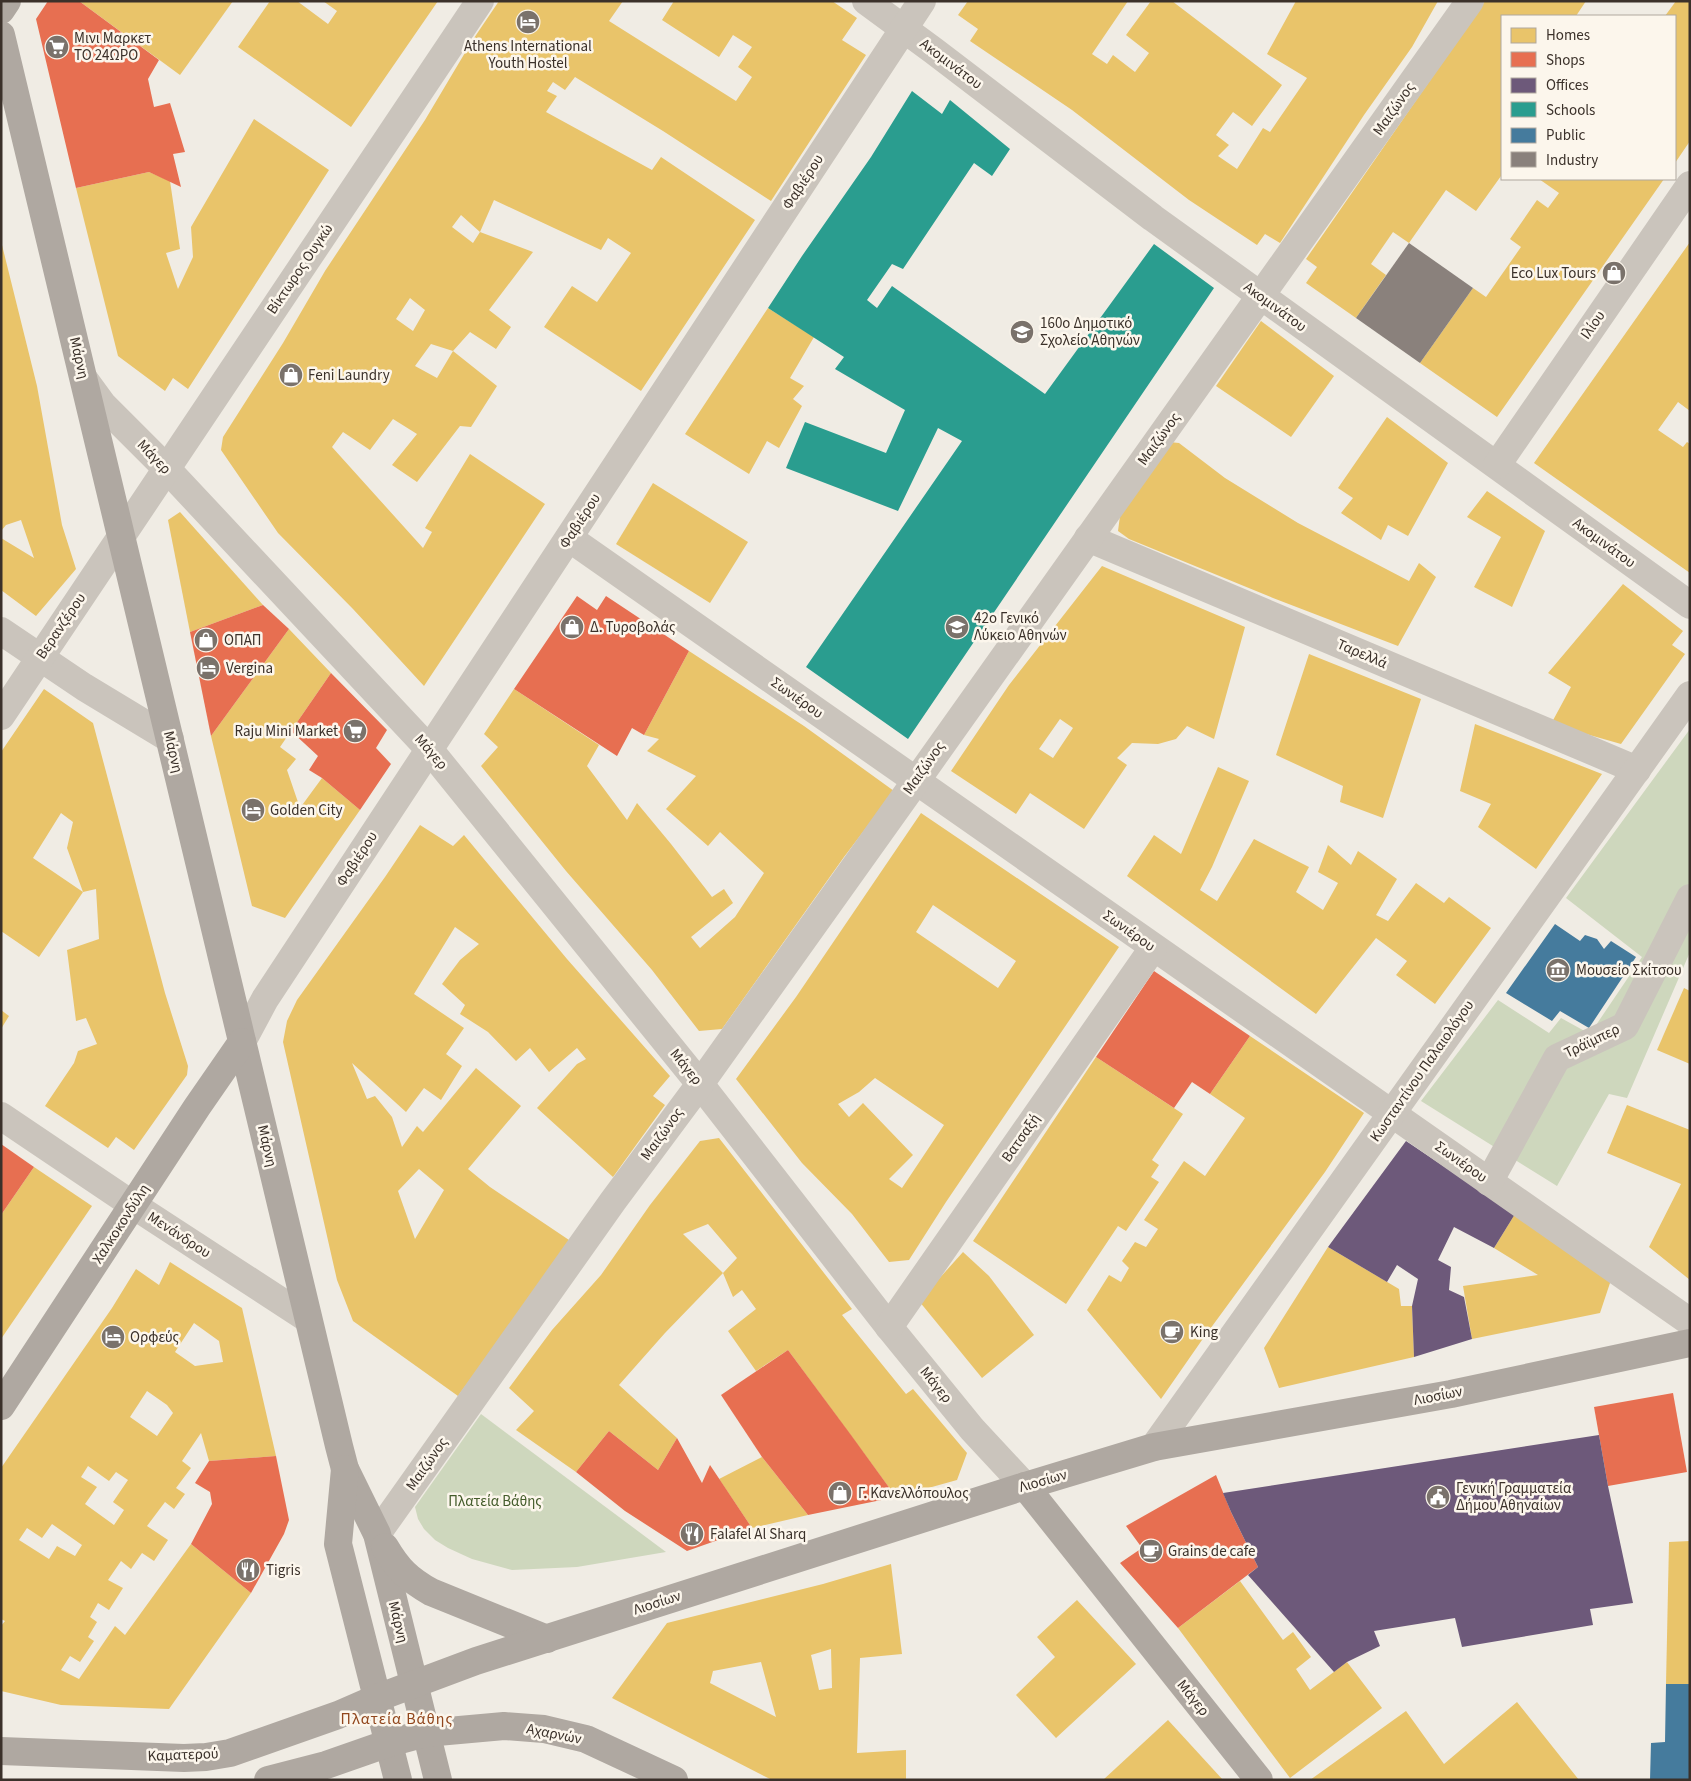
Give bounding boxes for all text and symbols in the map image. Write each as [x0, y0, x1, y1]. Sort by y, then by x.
hotel icon: Athens International Youth Hostel [515, 9, 541, 35]
legend [1501, 15, 1676, 180]
text: Homes [1546, 25, 1590, 46]
place label: Μινι Μαρκετ ΤΟ 24ΩΡΟ [74, 28, 151, 66]
supermarket icon: Μινι Μαρκετ ΤΟ 24ΩΡΟ [44, 34, 70, 60]
street label: Ακομινάτου [915, 34, 987, 94]
place label: Athens International Youth Hostel [464, 36, 592, 74]
text: Shops [1546, 50, 1585, 71]
text: Offices [1546, 75, 1589, 96]
street label: Μαιζώνος [1368, 78, 1420, 140]
text: Schools [1546, 100, 1595, 121]
text: Public [1546, 125, 1585, 146]
street label: Φαβιέρου [777, 150, 829, 214]
text: Industry [1546, 150, 1598, 171]
street label: Βίκτωρος Ουγκώ [262, 220, 338, 318]
shop icon: Eco Lux Tours [1601, 260, 1627, 286]
place label: Eco Lux Tours [1511, 263, 1596, 284]
street label: Ακομινάτου [1239, 277, 1311, 337]
street label: Ιλίου [1576, 306, 1610, 344]
place label: 160ο Δημοτικό Σχολείο Αθηνών [1040, 313, 1140, 351]
school or university icon: 160ο Δημοτικό Σχολείο Αθηνών [1009, 319, 1035, 345]
street label: Μάρνη [64, 335, 94, 381]
shop icon: Feni Laundry [278, 362, 304, 388]
place label: Feni Laundry [308, 365, 390, 386]
street label: Μαιζώνος [1133, 408, 1186, 470]
street label: Μάγερ [132, 435, 176, 479]
street label: Φαβιέρου [554, 489, 606, 553]
street label: Ακομινάτου [1568, 513, 1640, 573]
street label: Βερανζέρου [31, 589, 91, 663]
place label: 42ο Γενικό Λύκειο Αθηνών [974, 608, 1067, 646]
shop icon: Δ. Τυροβολάς [559, 614, 585, 640]
school or university icon: 42ο Γενικό Λύκειο Αθηνών [944, 614, 970, 640]
place label: Δ. Τυροβολάς [590, 617, 676, 638]
shop icon: ΟΠΑΠ [193, 627, 219, 653]
place label: ΟΠΑΠ [224, 630, 261, 651]
street label: Ταρελλά [1334, 634, 1391, 674]
hotel icon: Vergina [195, 655, 221, 681]
place label: Vergina [226, 658, 273, 679]
street label: Σωνιέρου [767, 672, 827, 724]
supermarket icon: Raju Mini Market [342, 718, 368, 744]
place label: Raju Mini Market [234, 721, 338, 742]
street label: Μάρνη [158, 729, 188, 775]
street label: Μάγερ [410, 730, 452, 774]
street label: Μαιζώνος [898, 737, 950, 799]
hotel icon: Golden City [240, 797, 266, 823]
place label: Golden City [270, 800, 343, 821]
street label: Φαβιέρου [331, 827, 383, 891]
street label: Σωνιέρου [1099, 905, 1159, 957]
museum icon: Μουσείο Σκίτσου [1545, 957, 1571, 983]
place label: Μουσείο Σκίτσου [1576, 960, 1682, 981]
street label: Κωσταντίνου Παλαιολόγου [1365, 996, 1479, 1146]
street label: Τράϊμπερ [1561, 1019, 1623, 1063]
street label: Μάγερ [665, 1044, 707, 1090]
street label: Μαιζώνος [636, 1103, 689, 1165]
street label: Βατσαξή [997, 1109, 1045, 1167]
street label: Μάρνη [252, 1123, 282, 1169]
street label: Σωνιέρου [1431, 1136, 1491, 1188]
street label: Χαλκοκονδύλη [87, 1180, 155, 1268]
street label: Μενάνδρου [143, 1207, 215, 1263]
cafe icon: King [1159, 1319, 1185, 1345]
place label: King [1190, 1322, 1219, 1343]
hotel icon: Ορφεύς [100, 1324, 126, 1350]
place label: Ορφεύς [130, 1327, 180, 1348]
street label: Μάγερ [915, 1362, 957, 1408]
street label: Λιοσίων [1412, 1381, 1464, 1411]
street label: Μαιζώνος [401, 1433, 453, 1495]
street label: Λιοσίων [1017, 1464, 1069, 1498]
place label: Γενική Γραμματεία Δήμου Αθηναίων [1456, 1478, 1572, 1516]
shop icon: Γ. Κανελλόπουλος [827, 1480, 853, 1506]
place label: Γ. Κανελλόπουλος [858, 1483, 969, 1504]
public building icon: Γενική Γραμματεία Δήμου Αθηναίων [1425, 1484, 1451, 1510]
park label: Πλατεία Βάθης [448, 1491, 542, 1512]
restaurant icon: Falafel Al Sharq [679, 1521, 705, 1547]
place label: Falafel Al Sharq [710, 1524, 806, 1545]
cafe icon: Grains de cafe [1138, 1538, 1164, 1564]
place label: Grains de cafe [1168, 1541, 1256, 1562]
restaurant icon: Tigris [235, 1557, 261, 1583]
place label: Tigris [266, 1560, 300, 1581]
street label: Λιοσίων [631, 1585, 683, 1621]
street label: Μάρνη [383, 1599, 413, 1645]
street label: Μάγερ [1172, 1675, 1214, 1721]
district label: Πλατεία Βάθης [341, 1708, 453, 1730]
street label: Αχαρνών [525, 1718, 583, 1750]
street label: Καματερού [147, 1743, 219, 1767]

